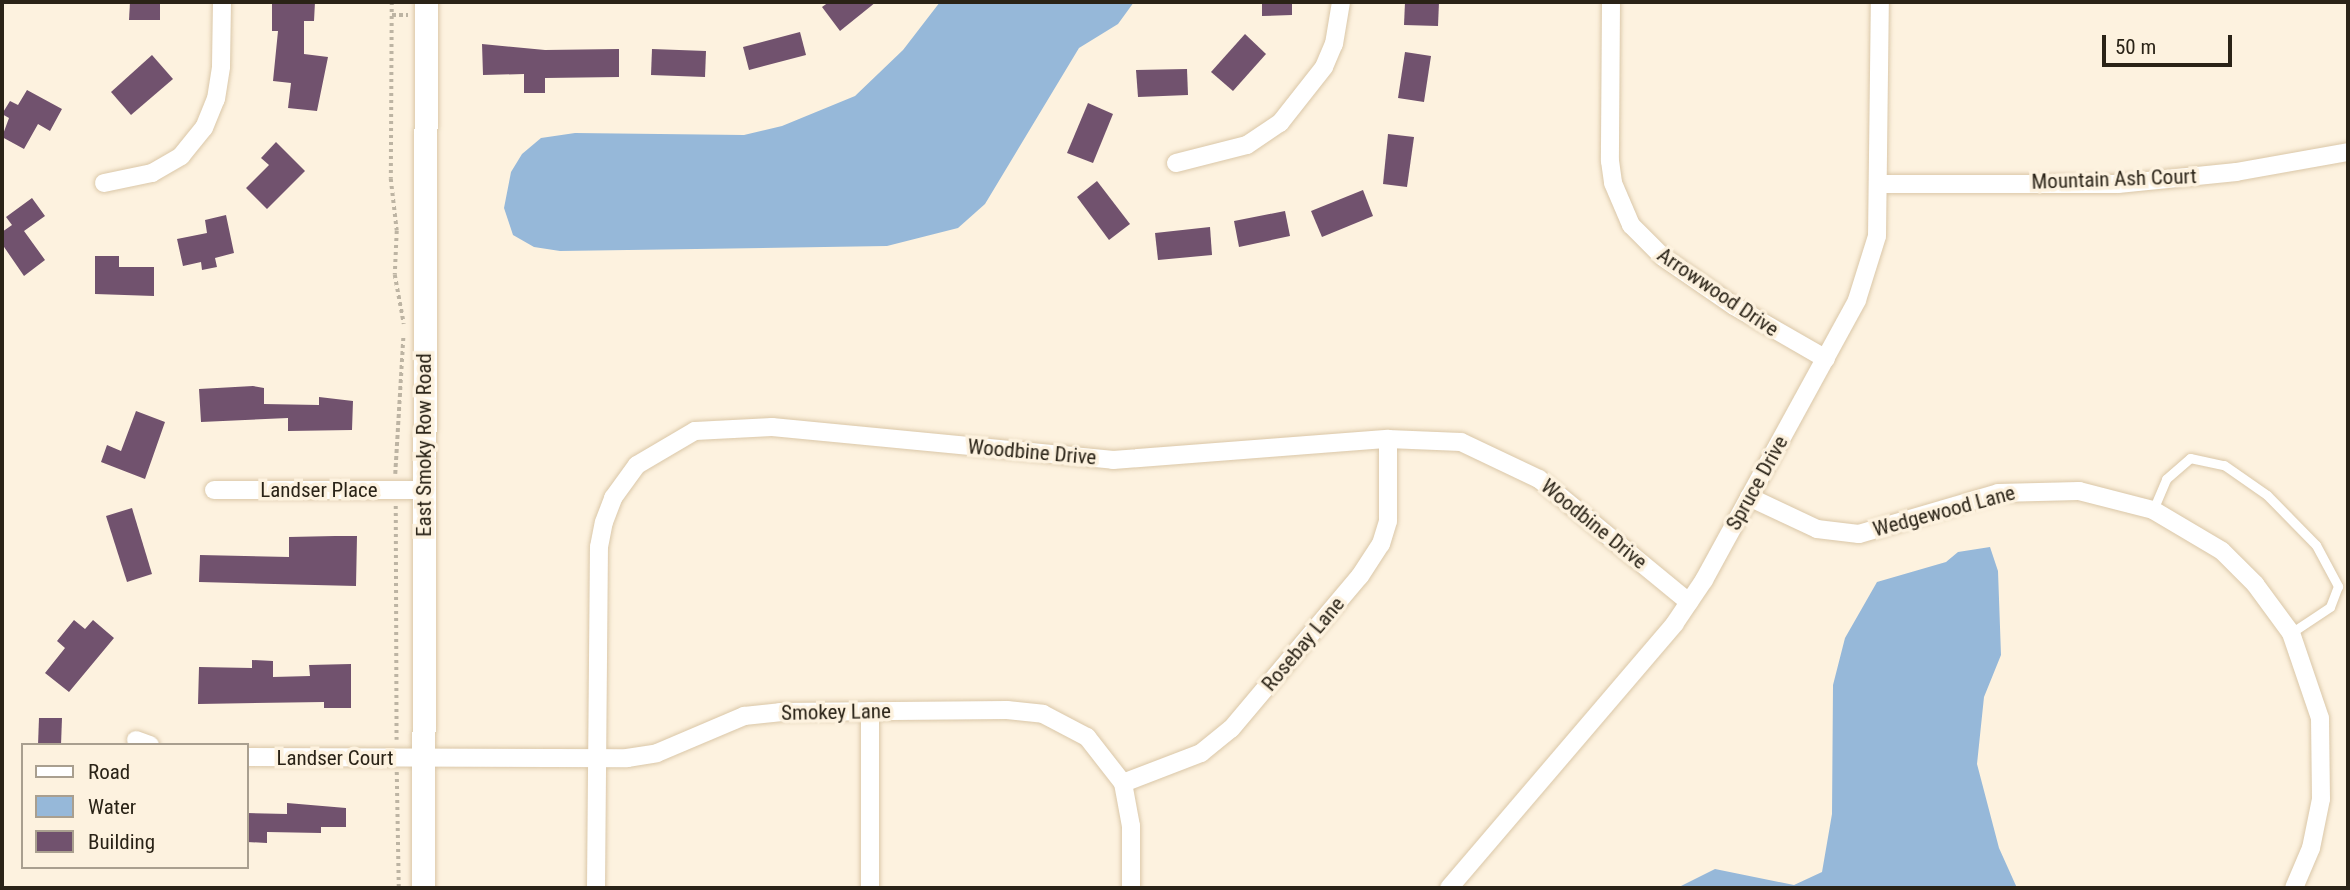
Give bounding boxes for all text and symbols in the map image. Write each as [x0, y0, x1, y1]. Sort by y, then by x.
scale bar [2105, 21, 2234, 65]
text: 50 m [2115, 35, 2156, 59]
street label: Mountain Ash Court [2031, 164, 2197, 194]
street label: Arrowwood Drive [1653, 242, 1783, 342]
street label: East Smoky Row Road [411, 353, 437, 537]
street label: Spruce Drive [1721, 431, 1793, 535]
street label: Woodbine Drive [967, 434, 1097, 470]
street label: Woodbine Drive [1536, 474, 1652, 574]
street label: Landser Place [260, 477, 378, 503]
street label: Wedgewood Lane [1870, 480, 2018, 542]
street label: Rosebay Lane [1256, 592, 1350, 696]
street label: Smokey Lane [781, 698, 891, 726]
legend [21, 743, 248, 869]
street label: Landser Court [277, 745, 393, 771]
text: Road [88, 760, 130, 784]
text: Water [88, 795, 136, 819]
text: Building [88, 830, 155, 854]

